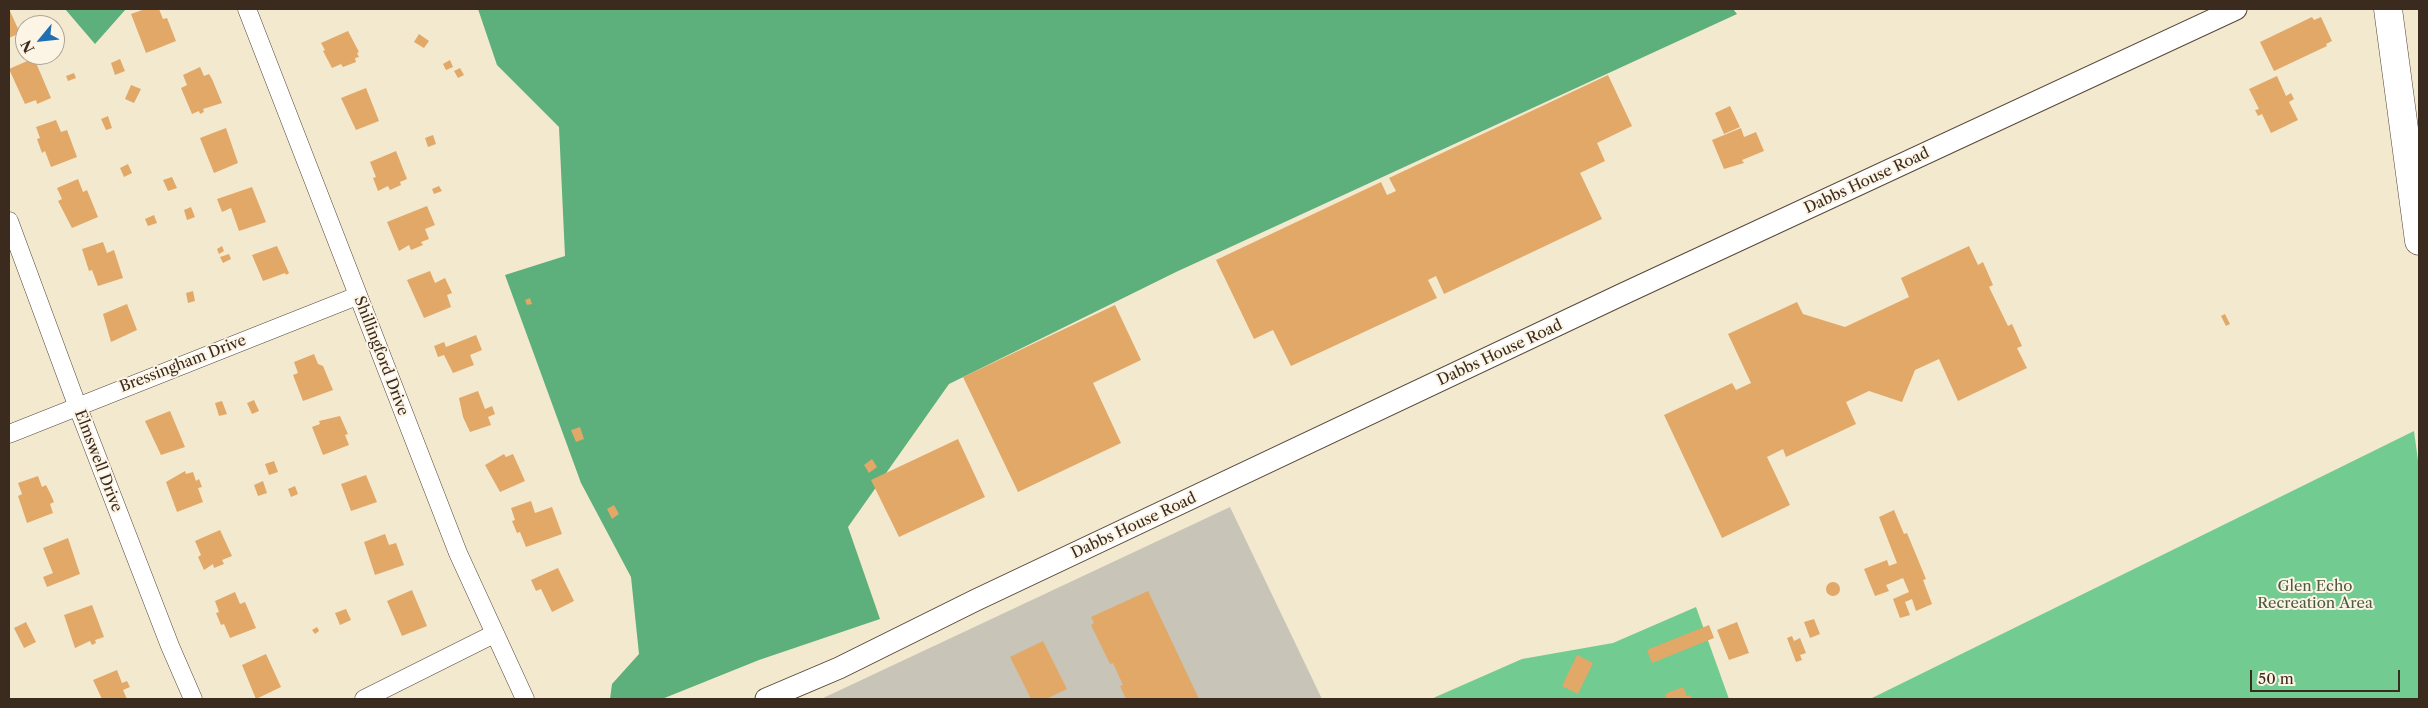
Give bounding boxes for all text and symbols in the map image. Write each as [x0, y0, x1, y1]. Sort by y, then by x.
north arrow [15, 15, 65, 65]
text: N [17, 37, 38, 56]
street label: Dabbs House Road [1802, 144, 1932, 218]
street label: Shillingford Drive [350, 294, 412, 418]
street label: Dabbs House Road [1435, 316, 1565, 390]
street label: Bressingham Drive [117, 332, 249, 396]
street label: Elmswell Drive [70, 408, 126, 514]
street label: Dabbs House Road [1069, 489, 1199, 563]
park label: Glen Echo Recreation Area [2257, 578, 2373, 613]
scale bar [2253, 660, 2403, 692]
text: 50 m [2258, 669, 2294, 688]

